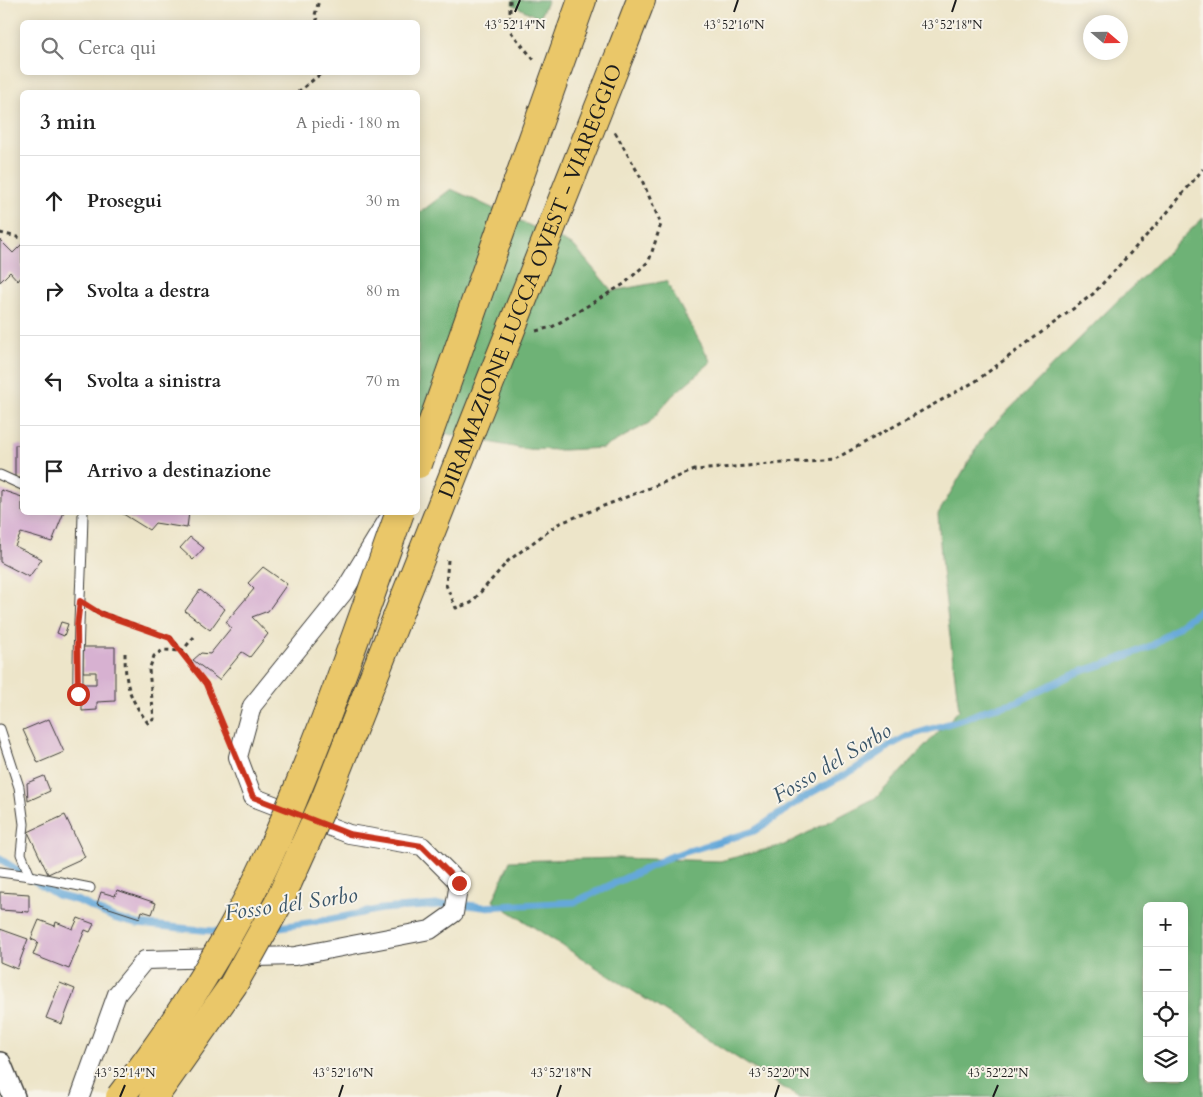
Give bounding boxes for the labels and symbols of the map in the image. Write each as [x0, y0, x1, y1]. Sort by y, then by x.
north arrow [1083, 15, 1128, 60]
text: 43°52'14"N [485, 17, 546, 33]
text: 43°52'16"N [704, 17, 765, 33]
text: 43°52'18"N [922, 17, 983, 33]
street label: DIRAMAZIONE LUCCA OVEST - VIAREGGIO [431, 60, 629, 502]
route start [67, 683, 90, 706]
water label: Fosso del Sorbo [767, 716, 897, 810]
route end [448, 872, 471, 895]
water label: Fosso del Sorbo [223, 880, 359, 928]
text: 43°52'14"N [95, 1065, 156, 1081]
text: 43°52'16"N [313, 1065, 374, 1081]
text: 43°52'18"N [531, 1065, 592, 1081]
text: 43°52'20"N [749, 1065, 810, 1081]
text: 43°52'22"N [968, 1065, 1029, 1081]

